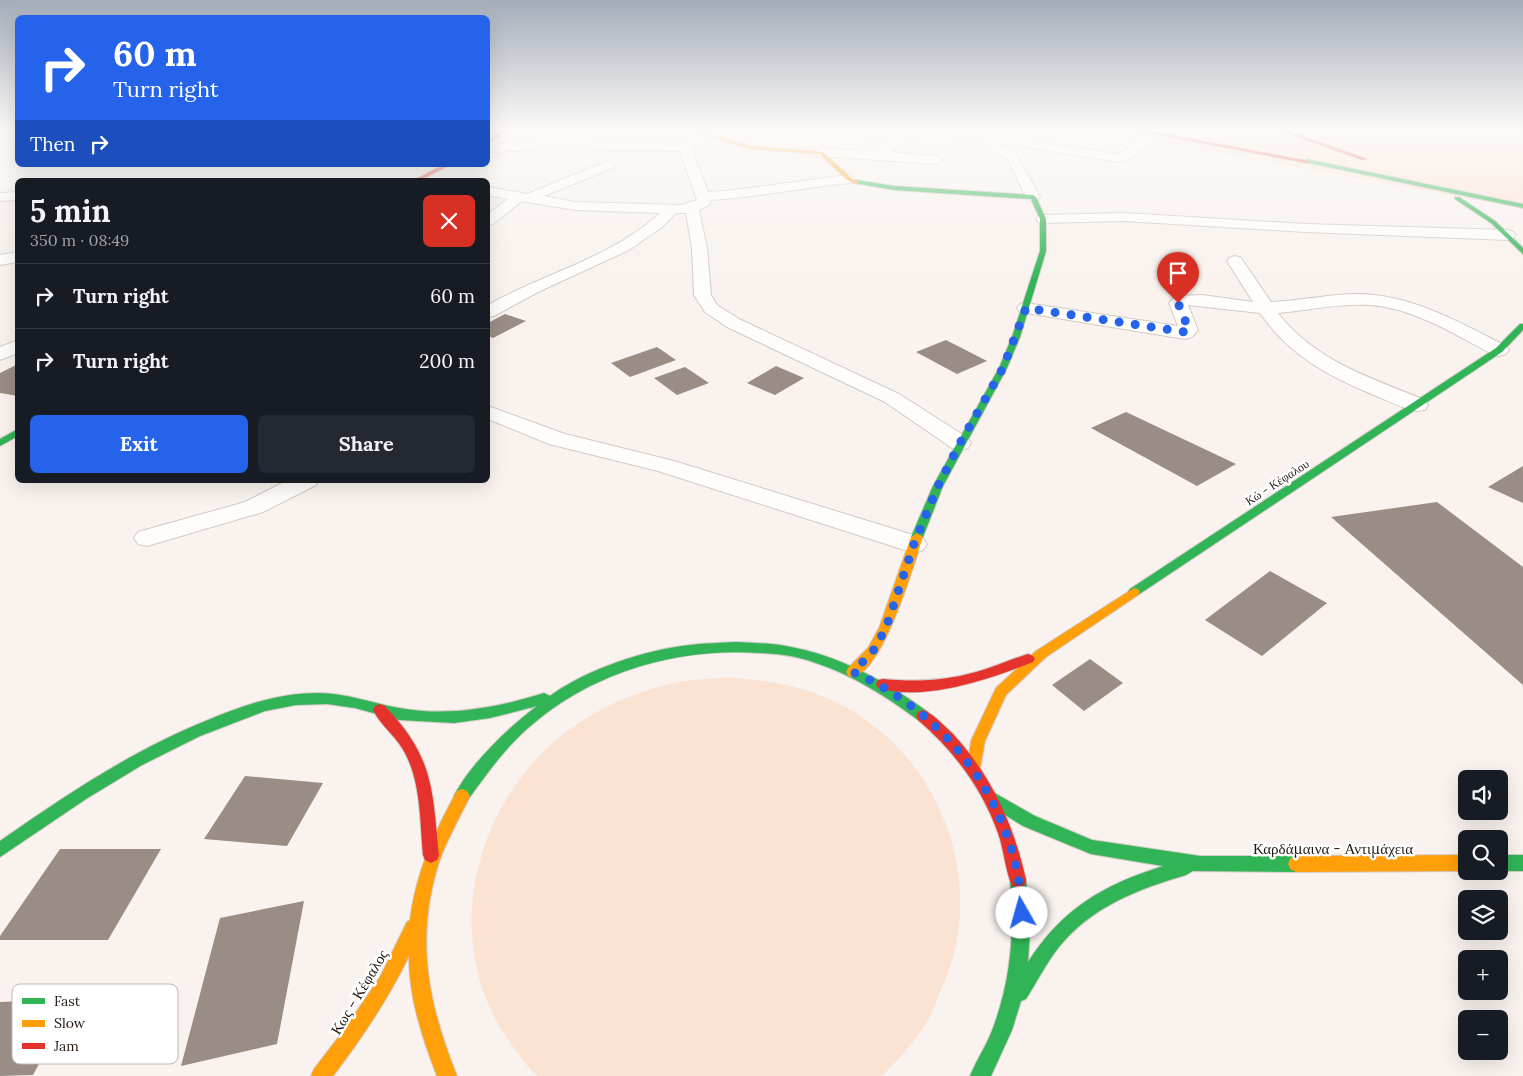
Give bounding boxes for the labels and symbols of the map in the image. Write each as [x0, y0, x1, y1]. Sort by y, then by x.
pin [1157, 252, 1199, 303]
street label: Κώ - Κέφαλου [1242, 456, 1312, 508]
street label: Καρδάμαινα - Αντιμάχεια [1253, 839, 1413, 858]
position arrow [995, 886, 1047, 938]
street label: Κως - Κέφαλος [326, 946, 392, 1038]
legend [12, 984, 178, 1064]
text: Fast [54, 992, 81, 1010]
text: Slow [54, 1014, 86, 1032]
text: Jam [53, 1037, 79, 1055]

